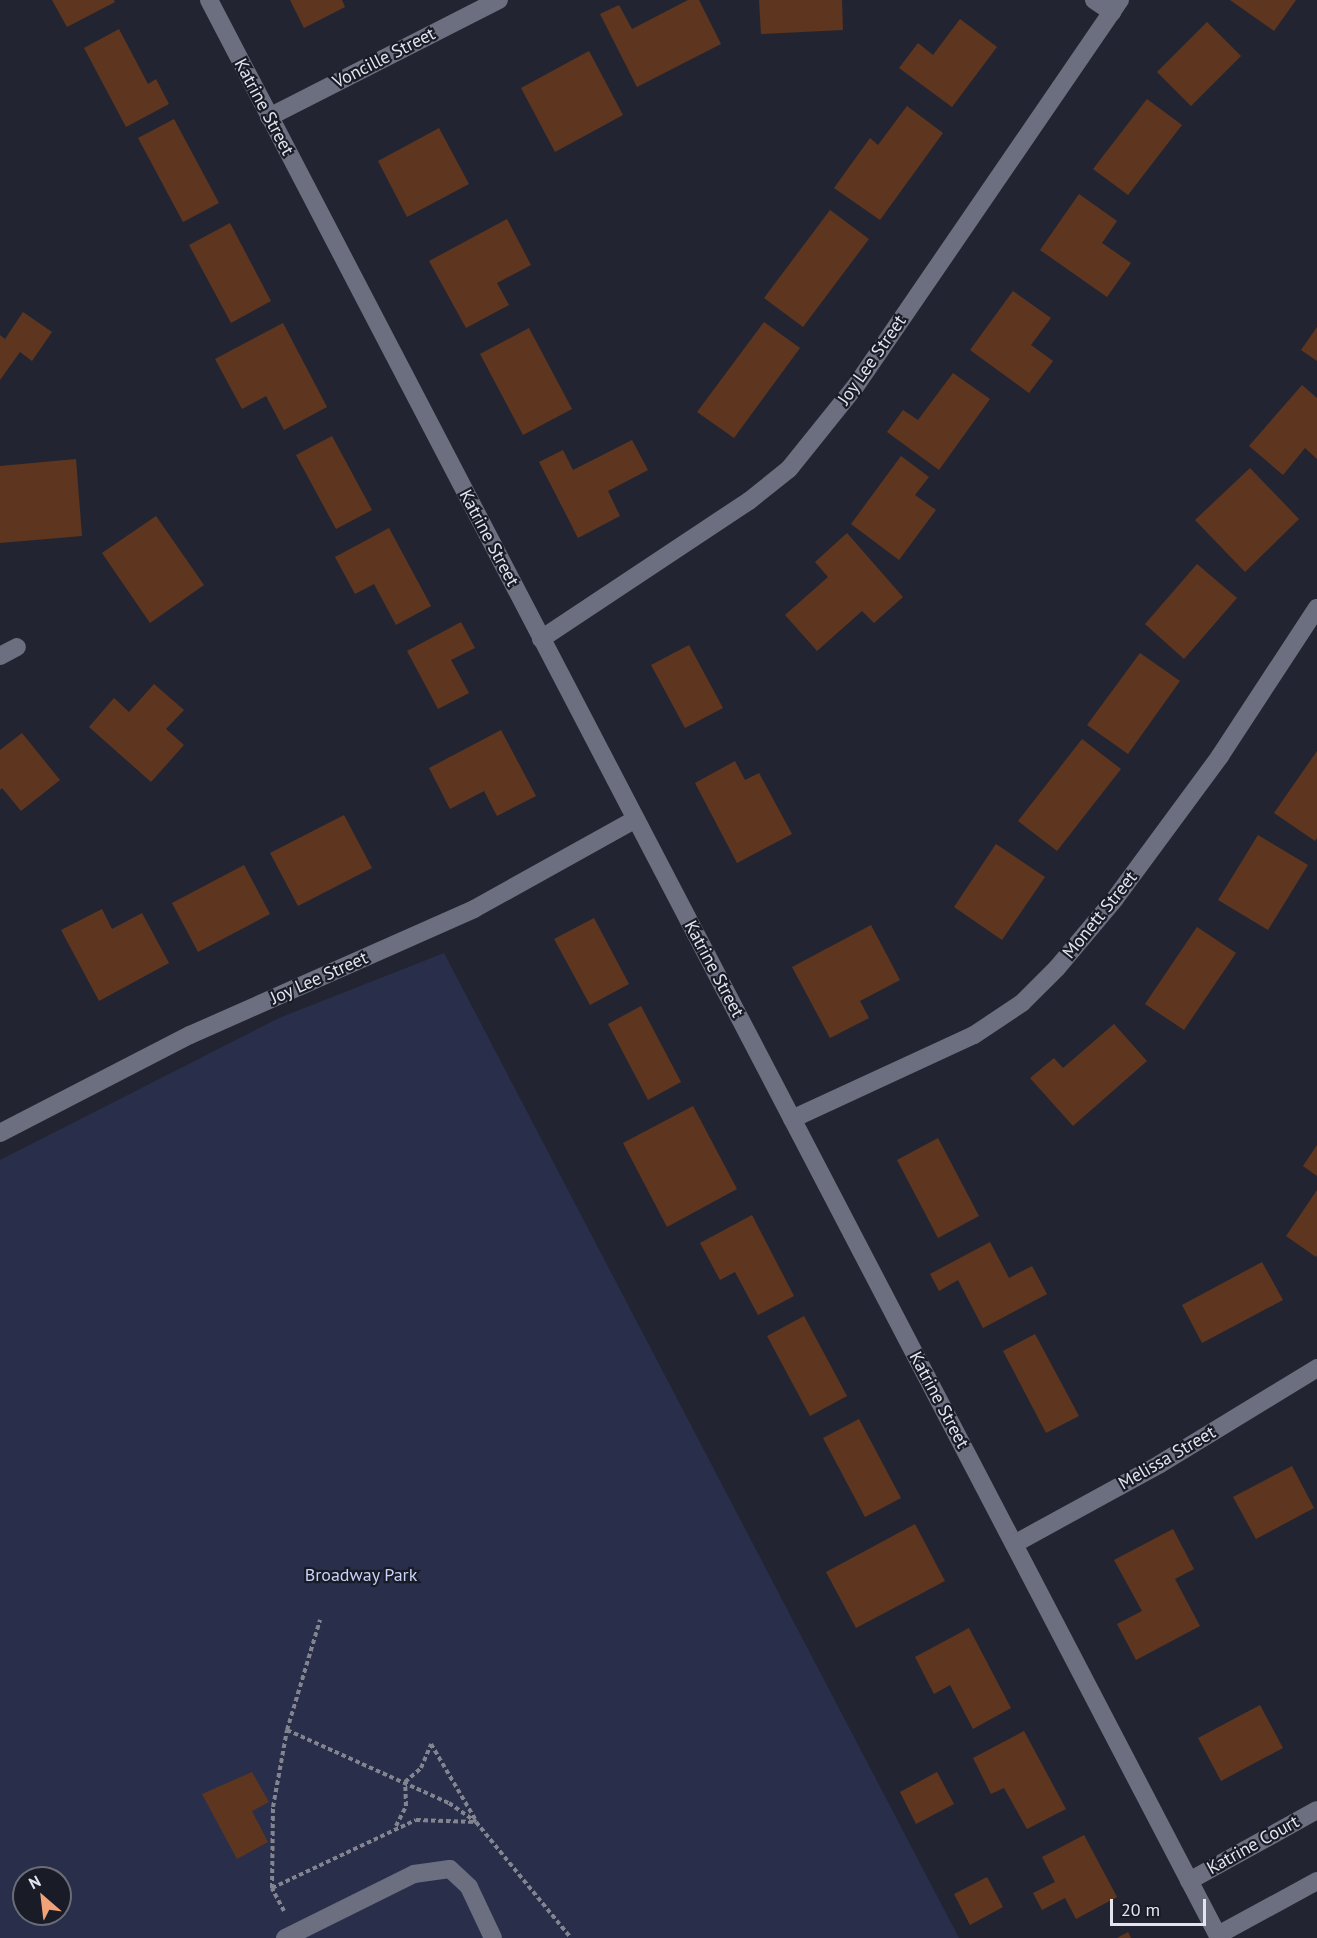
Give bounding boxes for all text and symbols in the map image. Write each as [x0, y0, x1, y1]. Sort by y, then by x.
street label: Voncille Street [329, 23, 439, 93]
street label: Katrine Street [230, 55, 298, 159]
street label: Joy Lee Street [833, 311, 911, 409]
street label: Katrine Street [455, 486, 523, 590]
street label: Monett Street [1058, 867, 1142, 963]
street label: Katrine Street [680, 917, 748, 1021]
street label: Joy Lee Street [267, 947, 371, 1009]
street label: Katrine Street [905, 1348, 973, 1452]
street label: Melissa Street [1115, 1422, 1219, 1494]
park label: Broadway Park [304, 1564, 418, 1586]
street label: Katrine Court [1203, 1811, 1303, 1879]
north arrow [12, 1866, 72, 1926]
text: N [25, 1871, 44, 1893]
scale bar [1113, 1887, 1209, 1925]
text: 20 m [1121, 1898, 1160, 1921]

